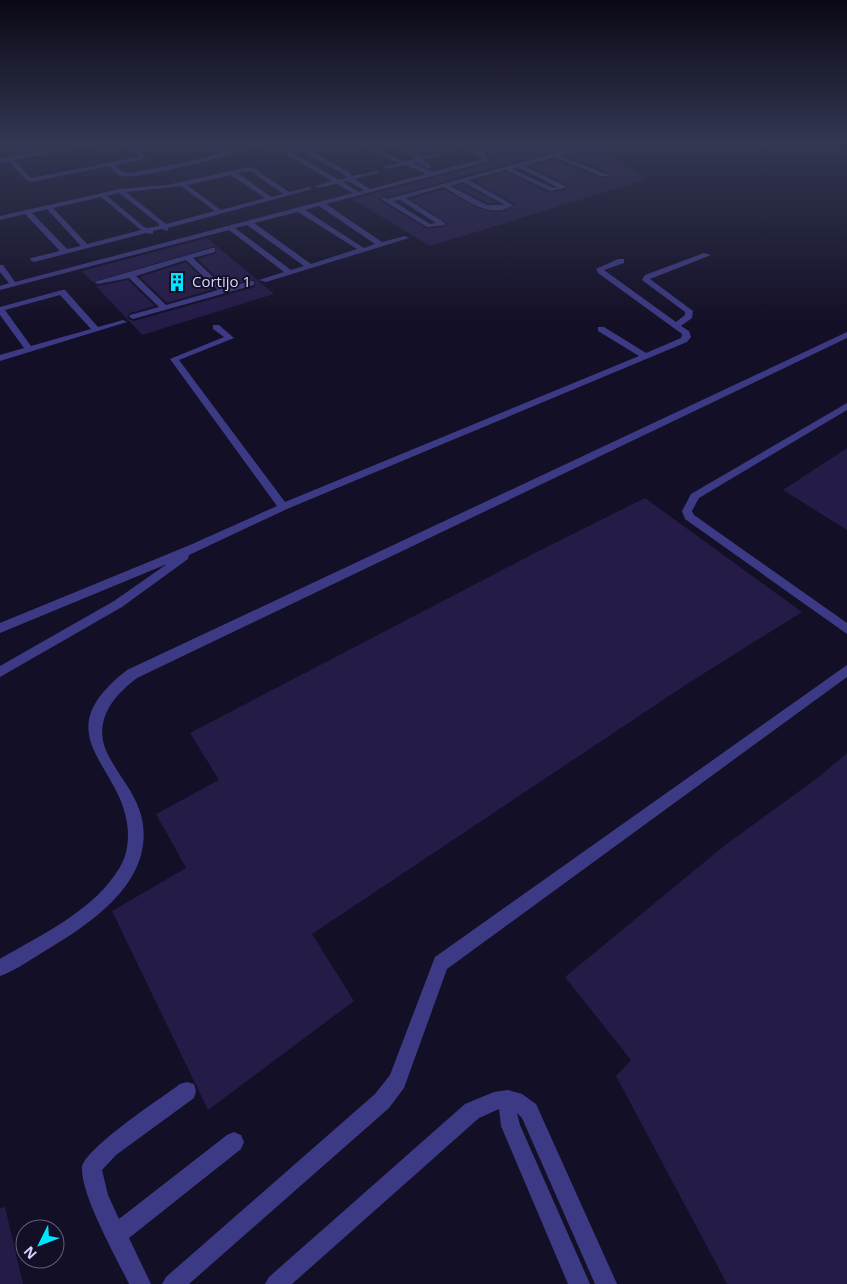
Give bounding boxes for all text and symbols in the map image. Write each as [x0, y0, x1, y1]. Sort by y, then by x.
building icon: Cortijo 1 [166, 271, 188, 293]
place label: Cortijo 1 [192, 271, 251, 291]
north arrow [15, 1219, 65, 1269]
text: N [19, 1242, 41, 1264]

